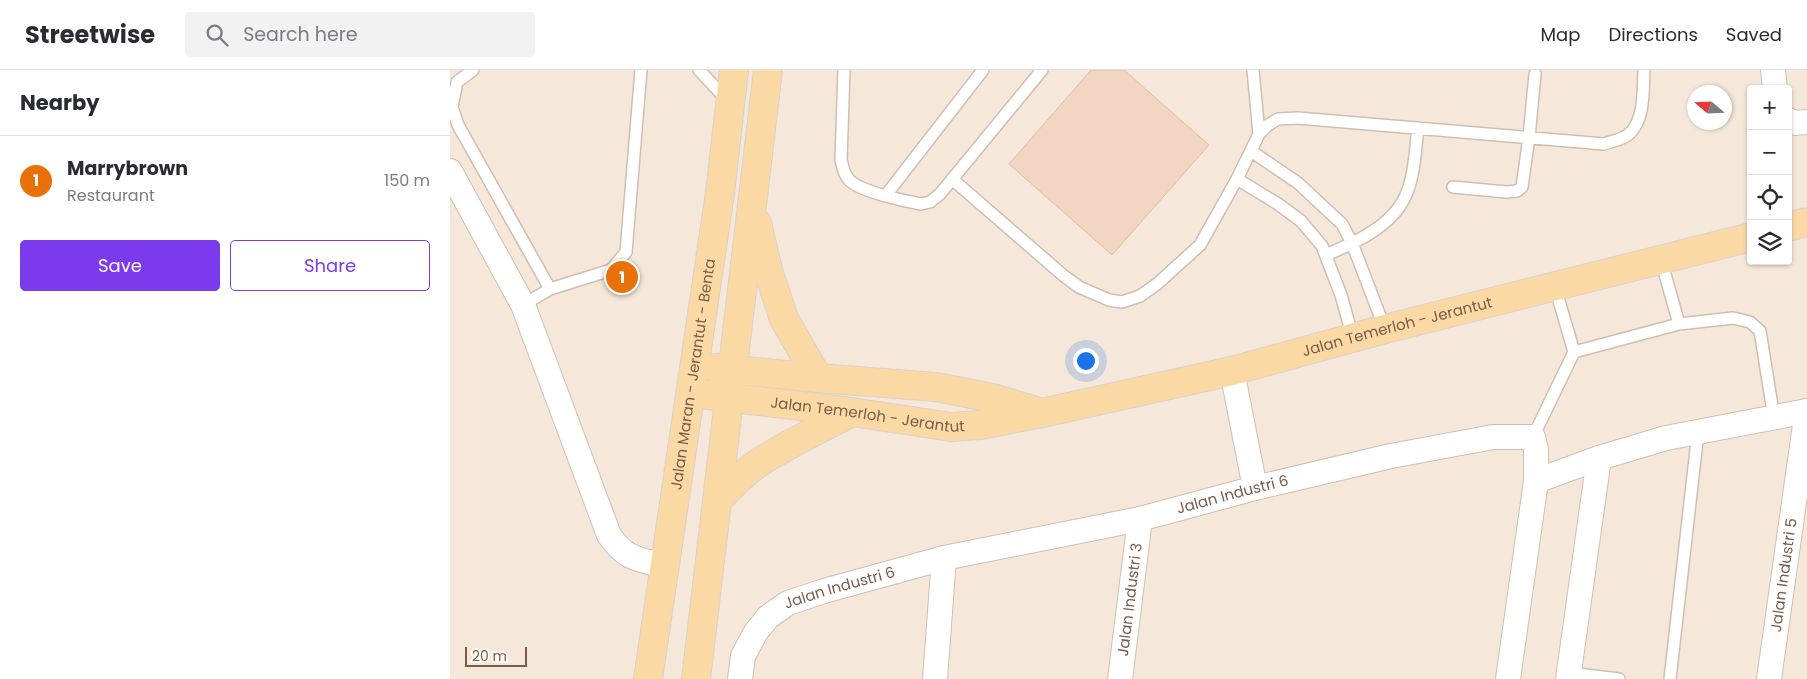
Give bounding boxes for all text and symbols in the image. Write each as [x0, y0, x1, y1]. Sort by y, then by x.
search box [185, 12, 535, 57]
text: Streetwise [25, 18, 155, 51]
icon: search [203, 21, 231, 49]
text: Search here [243, 21, 358, 48]
text: Map [1541, 22, 1580, 47]
text: Directions [1608, 22, 1698, 47]
text: Saved [1726, 22, 1782, 47]
north arrow [1687, 85, 1732, 130]
map controls [1747, 85, 1792, 265]
button: + [1747, 85, 1792, 130]
text: Nearby [20, 88, 100, 117]
button: − [1747, 130, 1792, 175]
text: Marrybrown [67, 155, 188, 182]
text: 1 [33, 169, 39, 192]
text: 150 m [384, 169, 430, 192]
button: locate [1747, 175, 1792, 220]
text: Restaurant [67, 184, 155, 207]
button: layers [1747, 220, 1792, 265]
button: Save [20, 240, 220, 291]
button: Share [230, 240, 430, 291]
street label: Jalan Maran - Jerantut - Benta [665, 257, 720, 491]
pin: 1 [606, 258, 638, 296]
street label: Jalan Temerloh - Jerantut [1300, 291, 1494, 361]
your location [1073, 348, 1099, 374]
street label: Jalan Temerloh - Jerantut [769, 391, 965, 437]
street label: Jalan Industri 6 [1174, 470, 1290, 519]
street label: Jalan Industri 5 [1765, 517, 1802, 633]
street label: Jalan Industri 3 [1112, 542, 1147, 657]
street label: Jalan Industri 6 [781, 561, 897, 614]
scale bar [465, 644, 528, 667]
text: 20 m [472, 646, 507, 666]

